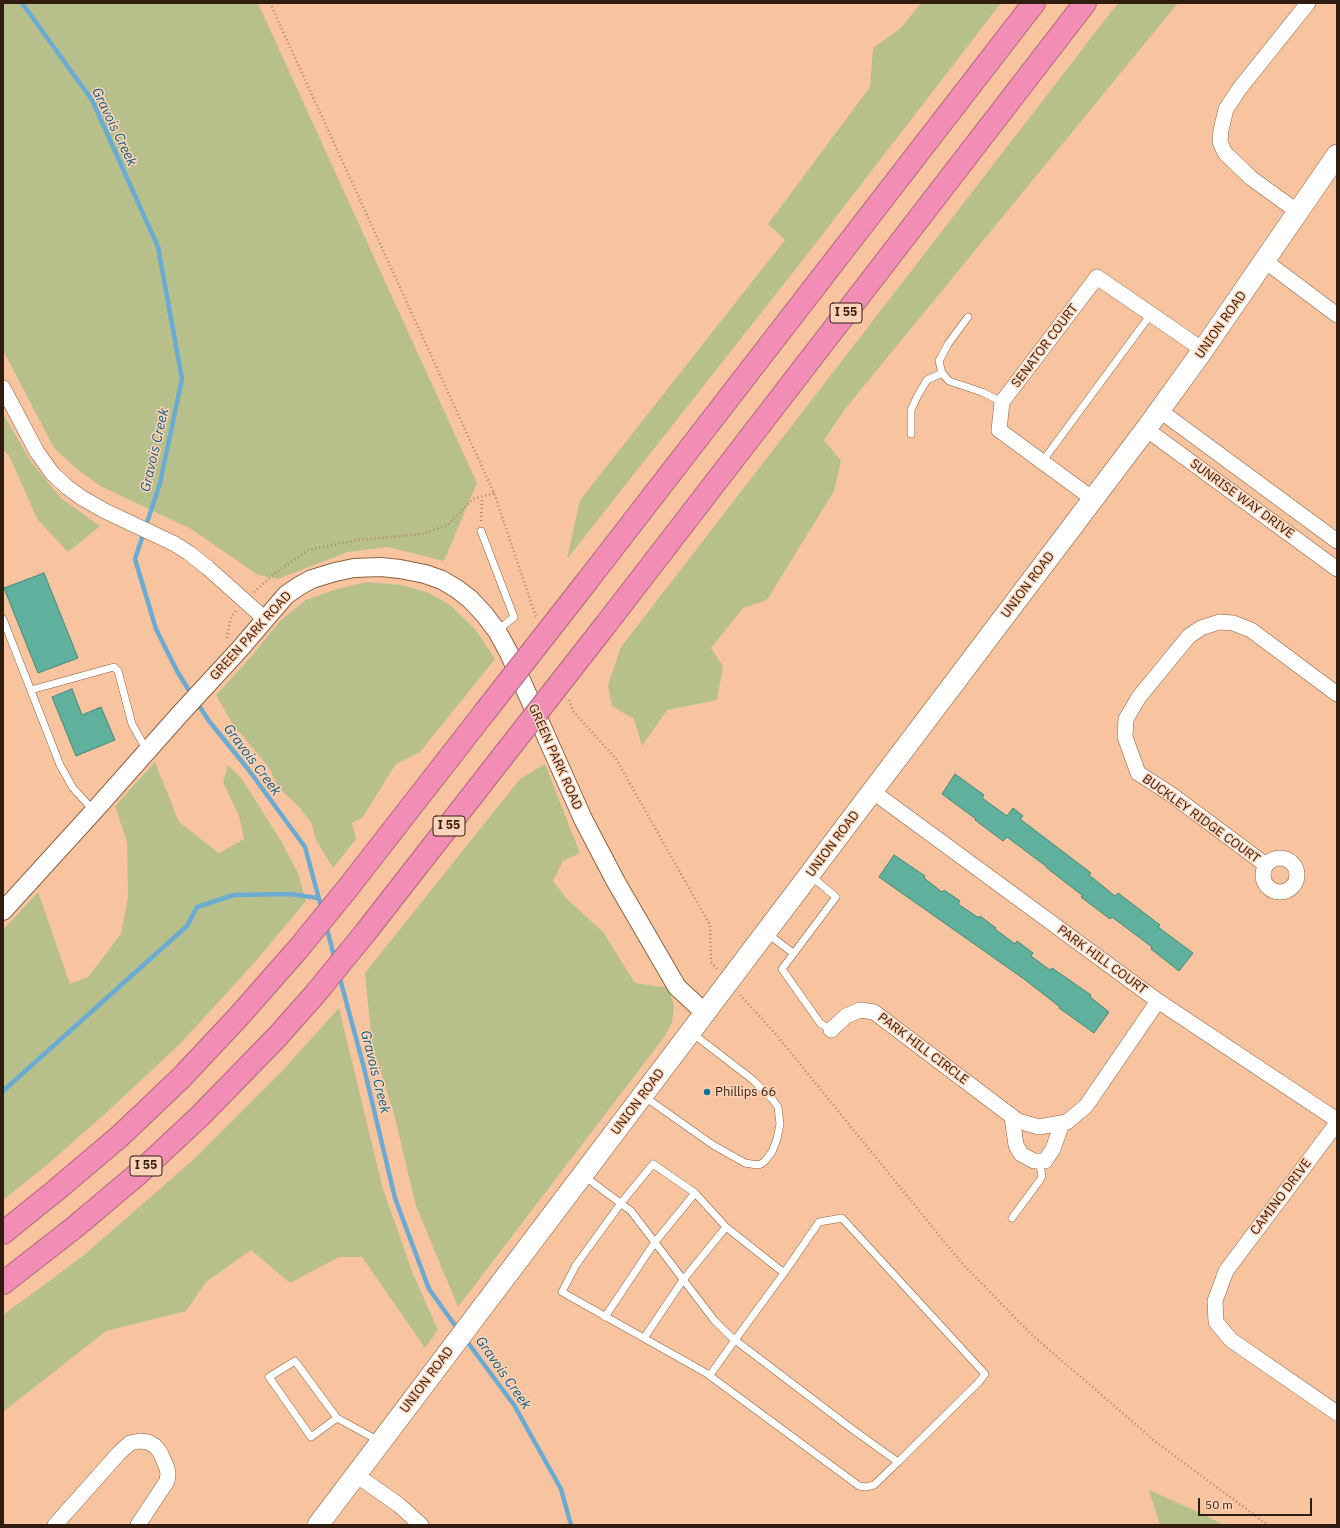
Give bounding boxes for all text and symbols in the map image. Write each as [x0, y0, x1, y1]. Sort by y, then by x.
water label: Gravois Creek [88, 85, 140, 169]
street label: UNION ROAD [1192, 288, 1250, 362]
street label: SENATOR COURT [1008, 301, 1082, 391]
road number: I 55 [830, 303, 862, 323]
water label: Gravois Creek [137, 407, 173, 493]
street label: SUNRISE WAY DRIVE [1187, 456, 1297, 542]
street label: UNION ROAD [998, 549, 1058, 621]
street label: GREEN PARK ROAD [207, 588, 295, 684]
street label: GREEN PARK ROAD [525, 702, 585, 812]
water label: Gravois Creek [220, 721, 284, 799]
street label: BUCKLEY RIDGE COURT [1139, 771, 1263, 867]
street label: UNION ROAD [803, 808, 863, 880]
road number: I 55 [433, 816, 465, 836]
street label: PARK HILL COURT [1054, 922, 1150, 998]
street label: PARK HILL CIRCLE [875, 1010, 971, 1088]
water label: Gravois Creek [357, 1029, 393, 1115]
street label: UNION ROAD [608, 1066, 668, 1138]
place label: Phillips 66 [715, 1084, 776, 1100]
marker: Phillips 66 [702, 1087, 712, 1097]
road number: I 55 [130, 1156, 162, 1176]
street label: CAMINO DRIVE [1247, 1156, 1315, 1238]
water label: Gravois Creek [472, 1333, 534, 1413]
street label: UNION ROAD [397, 1344, 457, 1416]
scale bar [1200, 1490, 1314, 1516]
text: 50 m [1205, 1497, 1233, 1512]

